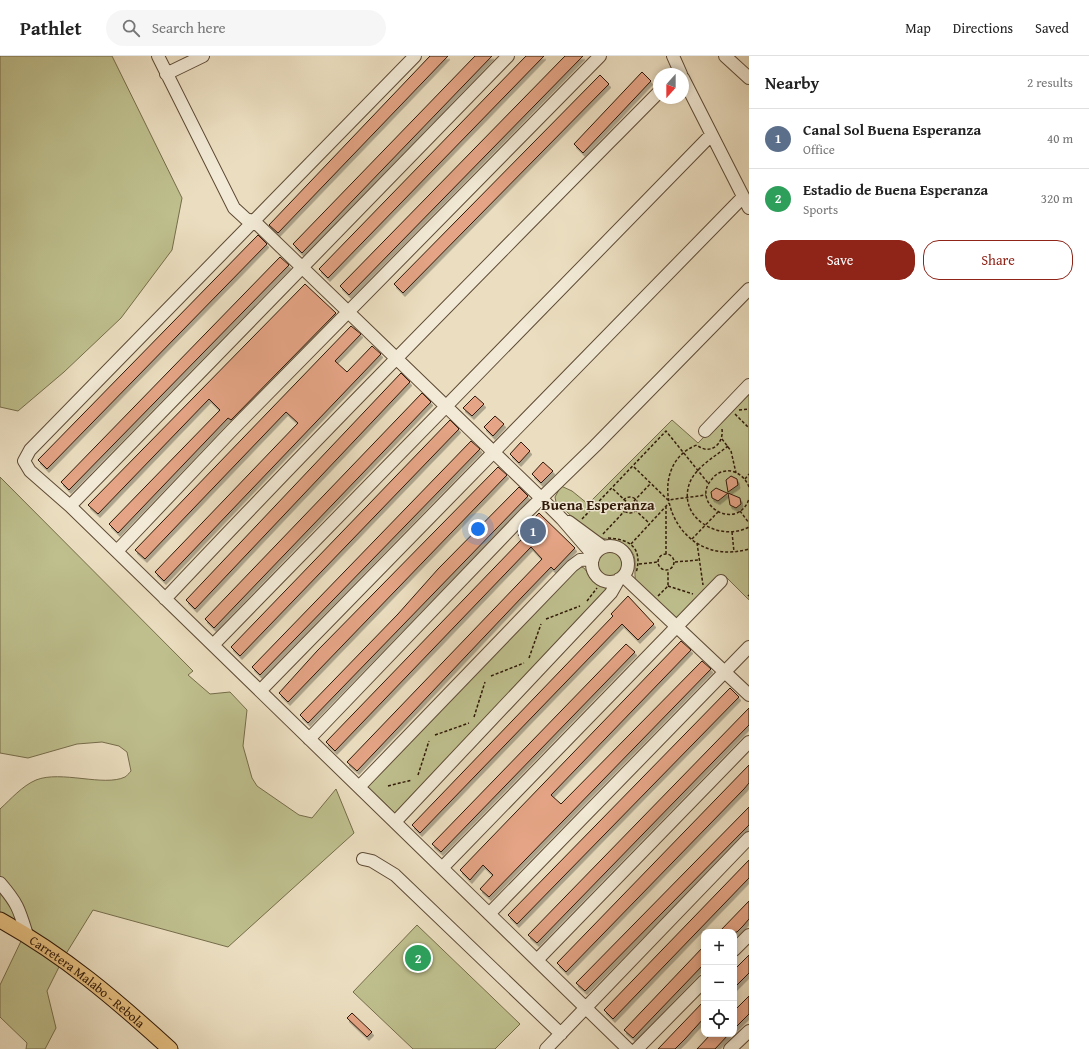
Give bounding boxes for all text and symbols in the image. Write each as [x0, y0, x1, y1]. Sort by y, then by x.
search box [106, 10, 386, 46]
text: Pathlet [20, 14, 82, 42]
icon: search [120, 17, 142, 39]
text: Search here [152, 17, 226, 38]
text: Map [905, 18, 931, 38]
text: Directions [953, 18, 1013, 38]
text: Saved [1035, 18, 1069, 38]
north arrow [653, 68, 689, 104]
text: Nearby [765, 70, 819, 95]
text: 2 results [1027, 73, 1073, 92]
text: Canal Sol Buena Esperanza [803, 119, 981, 140]
text: 1 [775, 129, 781, 148]
text: 40 m [1047, 129, 1073, 148]
text: Office [803, 140, 835, 159]
text: Estadio de Buena Esperanza [803, 179, 988, 200]
text: 2 [775, 189, 781, 208]
text: 320 m [1041, 189, 1073, 208]
text: Sports [803, 200, 838, 219]
button: Save [765, 240, 915, 280]
button: Share [923, 240, 1073, 280]
district label: Buena Esperanza [541, 494, 655, 515]
pin: 1 [520, 516, 546, 546]
your location [468, 519, 488, 539]
map controls [701, 929, 737, 1037]
button: + [701, 929, 737, 965]
street label: Carretera Malabo - Rebola [26, 930, 150, 1032]
pin: 2 [405, 943, 431, 973]
button: − [701, 965, 737, 1001]
button: locate [701, 1001, 737, 1037]

